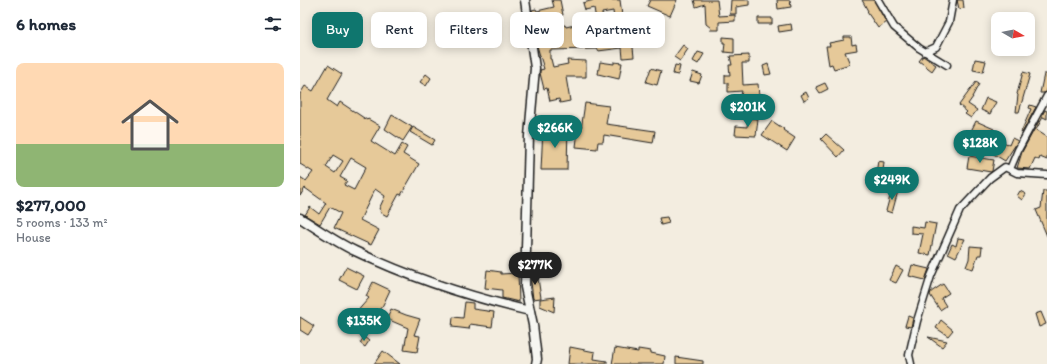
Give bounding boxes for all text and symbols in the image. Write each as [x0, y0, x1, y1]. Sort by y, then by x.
chip: Buy [312, 12, 363, 48]
chip: Rent [371, 12, 427, 48]
chip: Filters [435, 12, 502, 48]
chip: New [510, 12, 564, 48]
chip: Apartment [572, 12, 665, 48]
north arrow [991, 12, 1035, 56]
map controls [991, 12, 1035, 56]
icon: filters [262, 13, 284, 35]
text: 6 homes [16, 14, 76, 34]
icon: home [114, 89, 186, 161]
pin: $201K [720, 94, 776, 128]
text: $201K [730, 99, 766, 114]
pin: $266K [527, 115, 583, 149]
text: $266K [537, 120, 573, 135]
pin: $128K [952, 130, 1008, 164]
text: $128K [963, 135, 997, 150]
pin: $249K [864, 167, 920, 201]
text: $249K [874, 172, 910, 187]
text: $277,000 [16, 195, 86, 215]
text: 5 rooms · 133 m² [16, 215, 108, 230]
text: House [16, 230, 51, 245]
pin: $277K [507, 252, 563, 286]
text: $277K [518, 257, 552, 272]
pin: $135K [336, 308, 392, 342]
text: $135K [347, 313, 381, 328]

